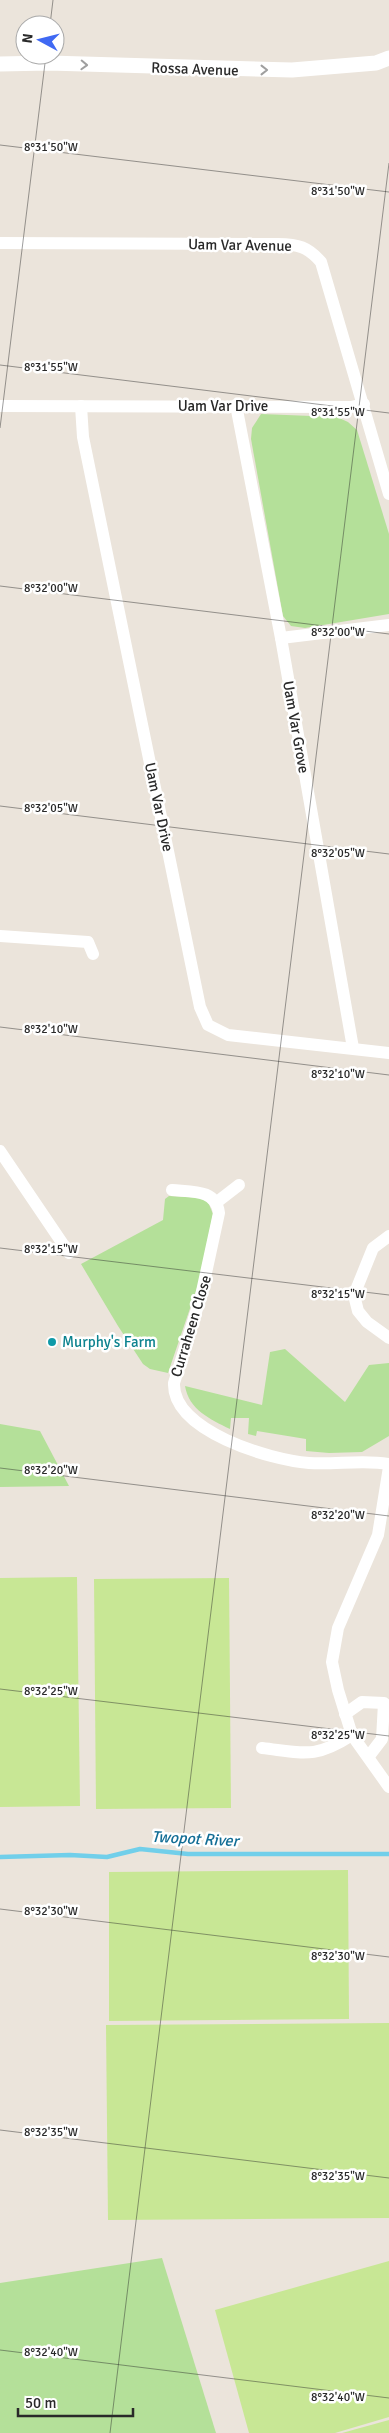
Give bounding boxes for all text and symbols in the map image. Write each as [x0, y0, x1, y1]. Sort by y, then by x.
north arrow [15, 15, 65, 65]
text: N [19, 33, 37, 44]
street label: Rossa Avenue [151, 58, 239, 80]
one-way arrow [80, 59, 88, 70]
one-way arrow [260, 65, 268, 75]
text: 8°31'50"W [24, 140, 78, 155]
text: 8°31'50"W [311, 184, 365, 199]
street label: Uam Var Avenue [188, 235, 292, 255]
text: 8°31'55"W [24, 360, 78, 375]
street label: Uam Var Drive [178, 397, 268, 415]
text: 8°31'55"W [311, 405, 365, 420]
text: 8°32'00"W [24, 581, 78, 596]
text: 8°32'00"W [311, 625, 365, 640]
street label: Uam Var Grove [279, 679, 313, 775]
street label: Uam Var Drive [141, 761, 177, 853]
text: 8°32'05"W [24, 801, 78, 816]
text: 8°32'05"W [311, 846, 365, 861]
text: 8°32'10"W [24, 1022, 78, 1037]
text: 8°32'10"W [311, 1067, 365, 1082]
text: 8°32'15"W [24, 1242, 78, 1257]
street label: Curraheen Close [167, 1273, 215, 1379]
text: 8°32'15"W [311, 1287, 365, 1302]
place label: Murphy's Farm [62, 1333, 156, 1351]
marker: Murphy's Farm [46, 1336, 58, 1348]
text: 8°32'20"W [24, 1463, 78, 1478]
text: 8°32'20"W [311, 1508, 365, 1523]
text: 8°32'25"W [24, 1684, 78, 1699]
text: 8°32'25"W [311, 1728, 365, 1743]
water label: Twopot River [151, 1827, 241, 1851]
text: 8°32'30"W [24, 1904, 78, 1919]
text: 8°32'30"W [311, 1949, 365, 1964]
text: 8°32'35"W [24, 2125, 78, 2140]
text: 8°32'35"W [311, 2169, 365, 2184]
text: 8°32'40"W [24, 2345, 78, 2360]
scale bar [18, 2386, 132, 2418]
text: 8°32'40"W [311, 2390, 365, 2405]
text: 50 m [25, 2394, 56, 2412]

